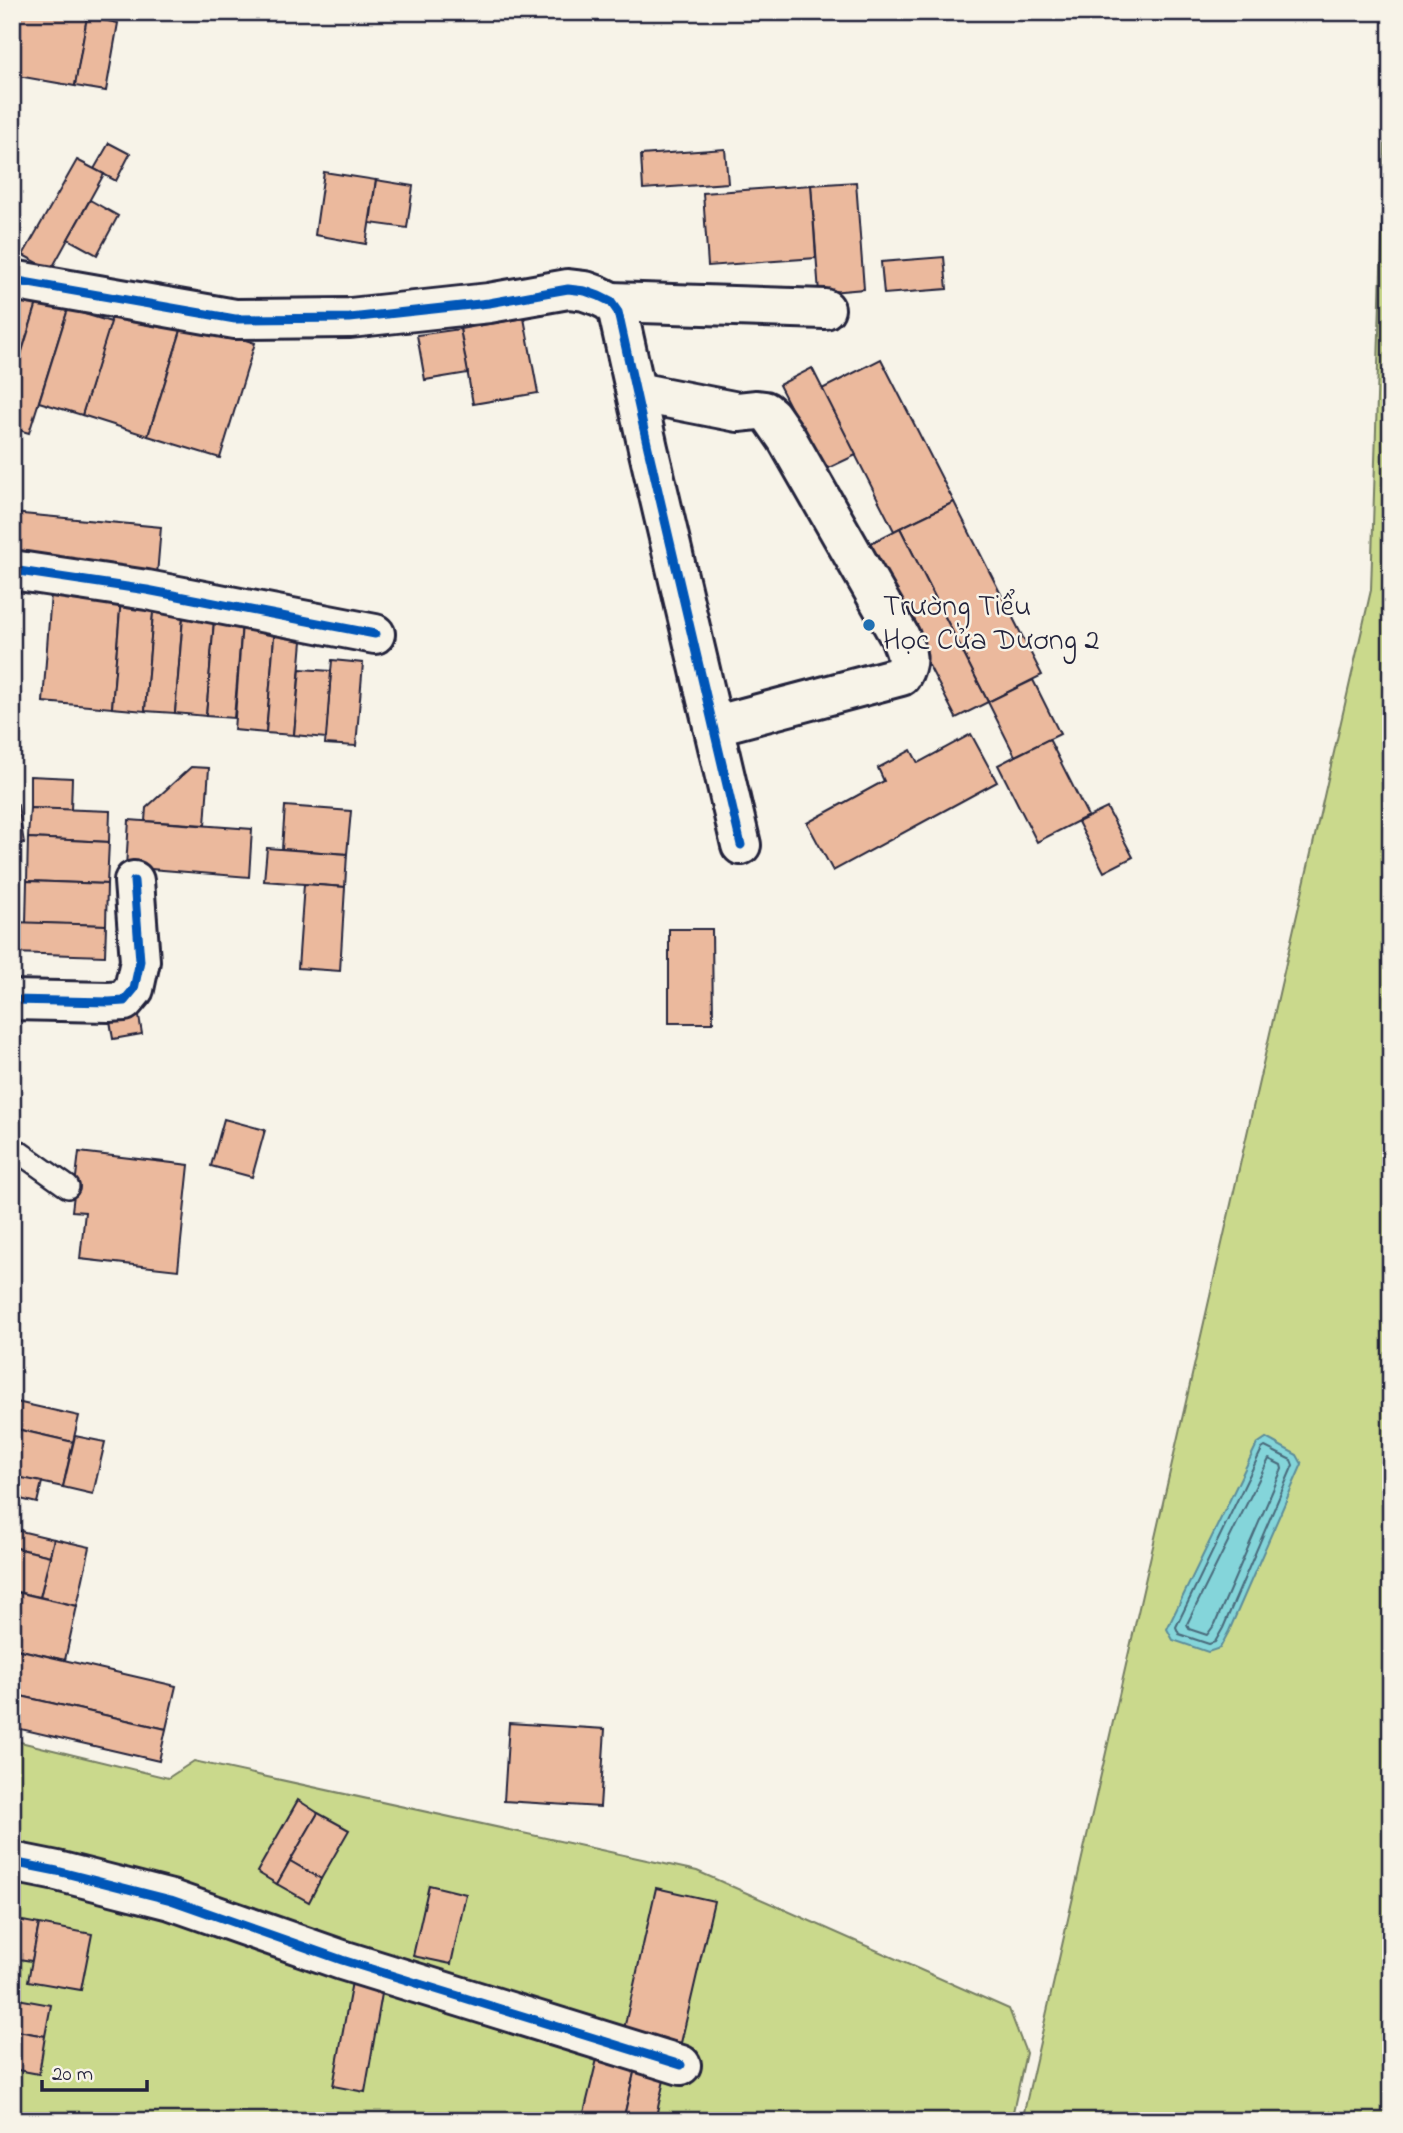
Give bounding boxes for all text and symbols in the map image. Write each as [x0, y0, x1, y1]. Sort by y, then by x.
place label: Trường Tiểu Học Cửa Dương 2 [883, 586, 1100, 664]
marker: Trường Tiểu Học Cửa Dương 2 [861, 617, 877, 633]
scale bar [42, 2049, 147, 2093]
text: 20 m [52, 2060, 93, 2090]

